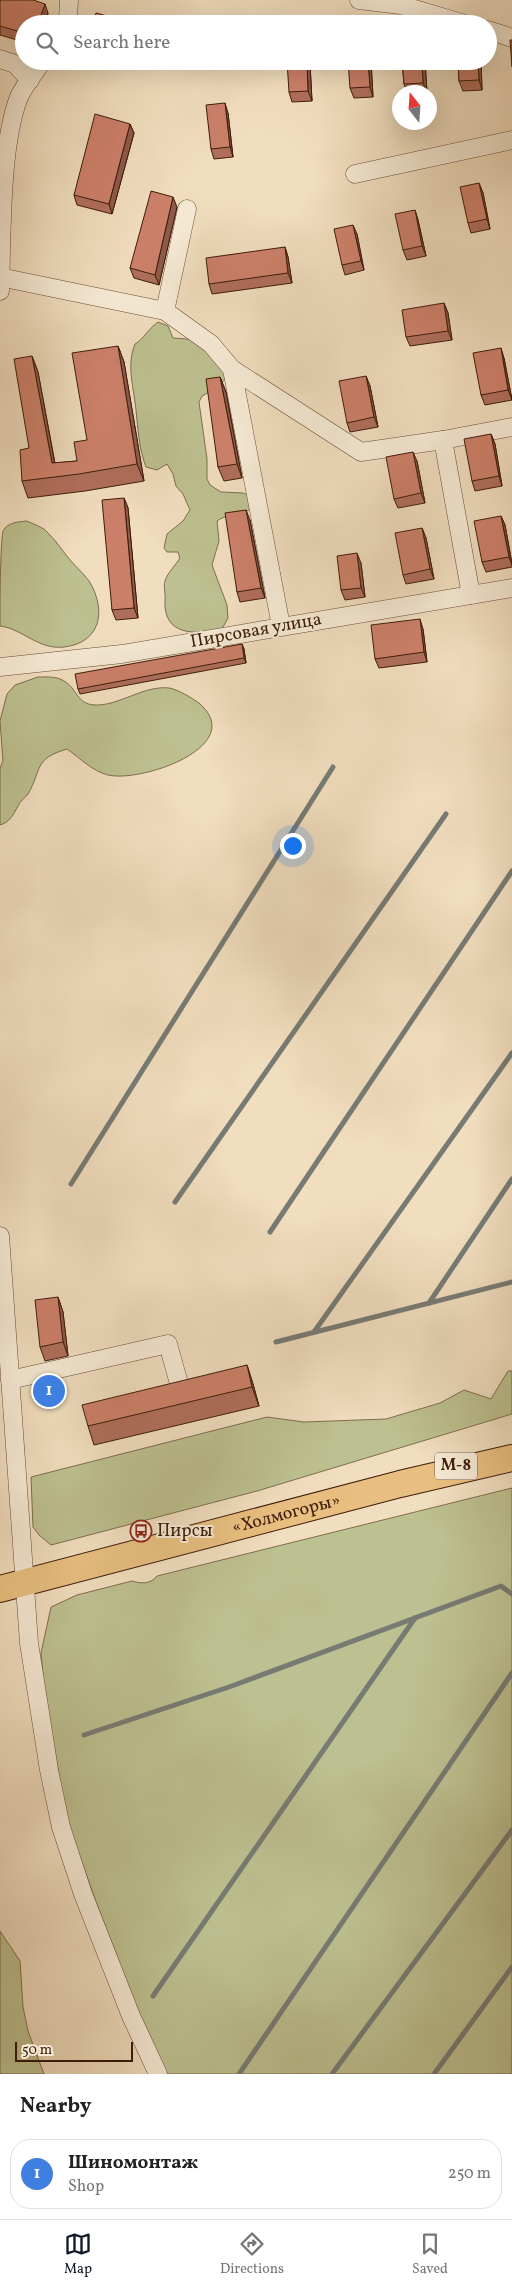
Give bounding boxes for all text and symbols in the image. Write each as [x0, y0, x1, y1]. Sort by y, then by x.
search box [15, 15, 497, 70]
icon: search [33, 29, 61, 57]
text: Search here [73, 30, 170, 56]
north arrow [392, 85, 437, 130]
street label: Пирсовая улица [188, 607, 324, 655]
your location [280, 833, 306, 859]
pin: 1 [33, 1372, 65, 1410]
road number: М-8 [435, 1452, 477, 1480]
street label: «Холмогоры» [229, 1488, 343, 1540]
bus stop icon: Пирсы [129, 1519, 153, 1543]
place label: Пирсы [157, 1519, 213, 1544]
scale bar [15, 2039, 132, 2062]
text: 50 m [22, 2041, 52, 2060]
text: Nearby [20, 2092, 91, 2121]
text: Шиномонтаж [68, 2150, 198, 2176]
text: 1 [34, 2163, 40, 2185]
text: 250 m [448, 2163, 491, 2185]
text: Shop [68, 2176, 104, 2198]
tab: Map [64, 2230, 92, 2279]
tab: Directions [220, 2230, 284, 2279]
tab: Saved [412, 2230, 448, 2279]

